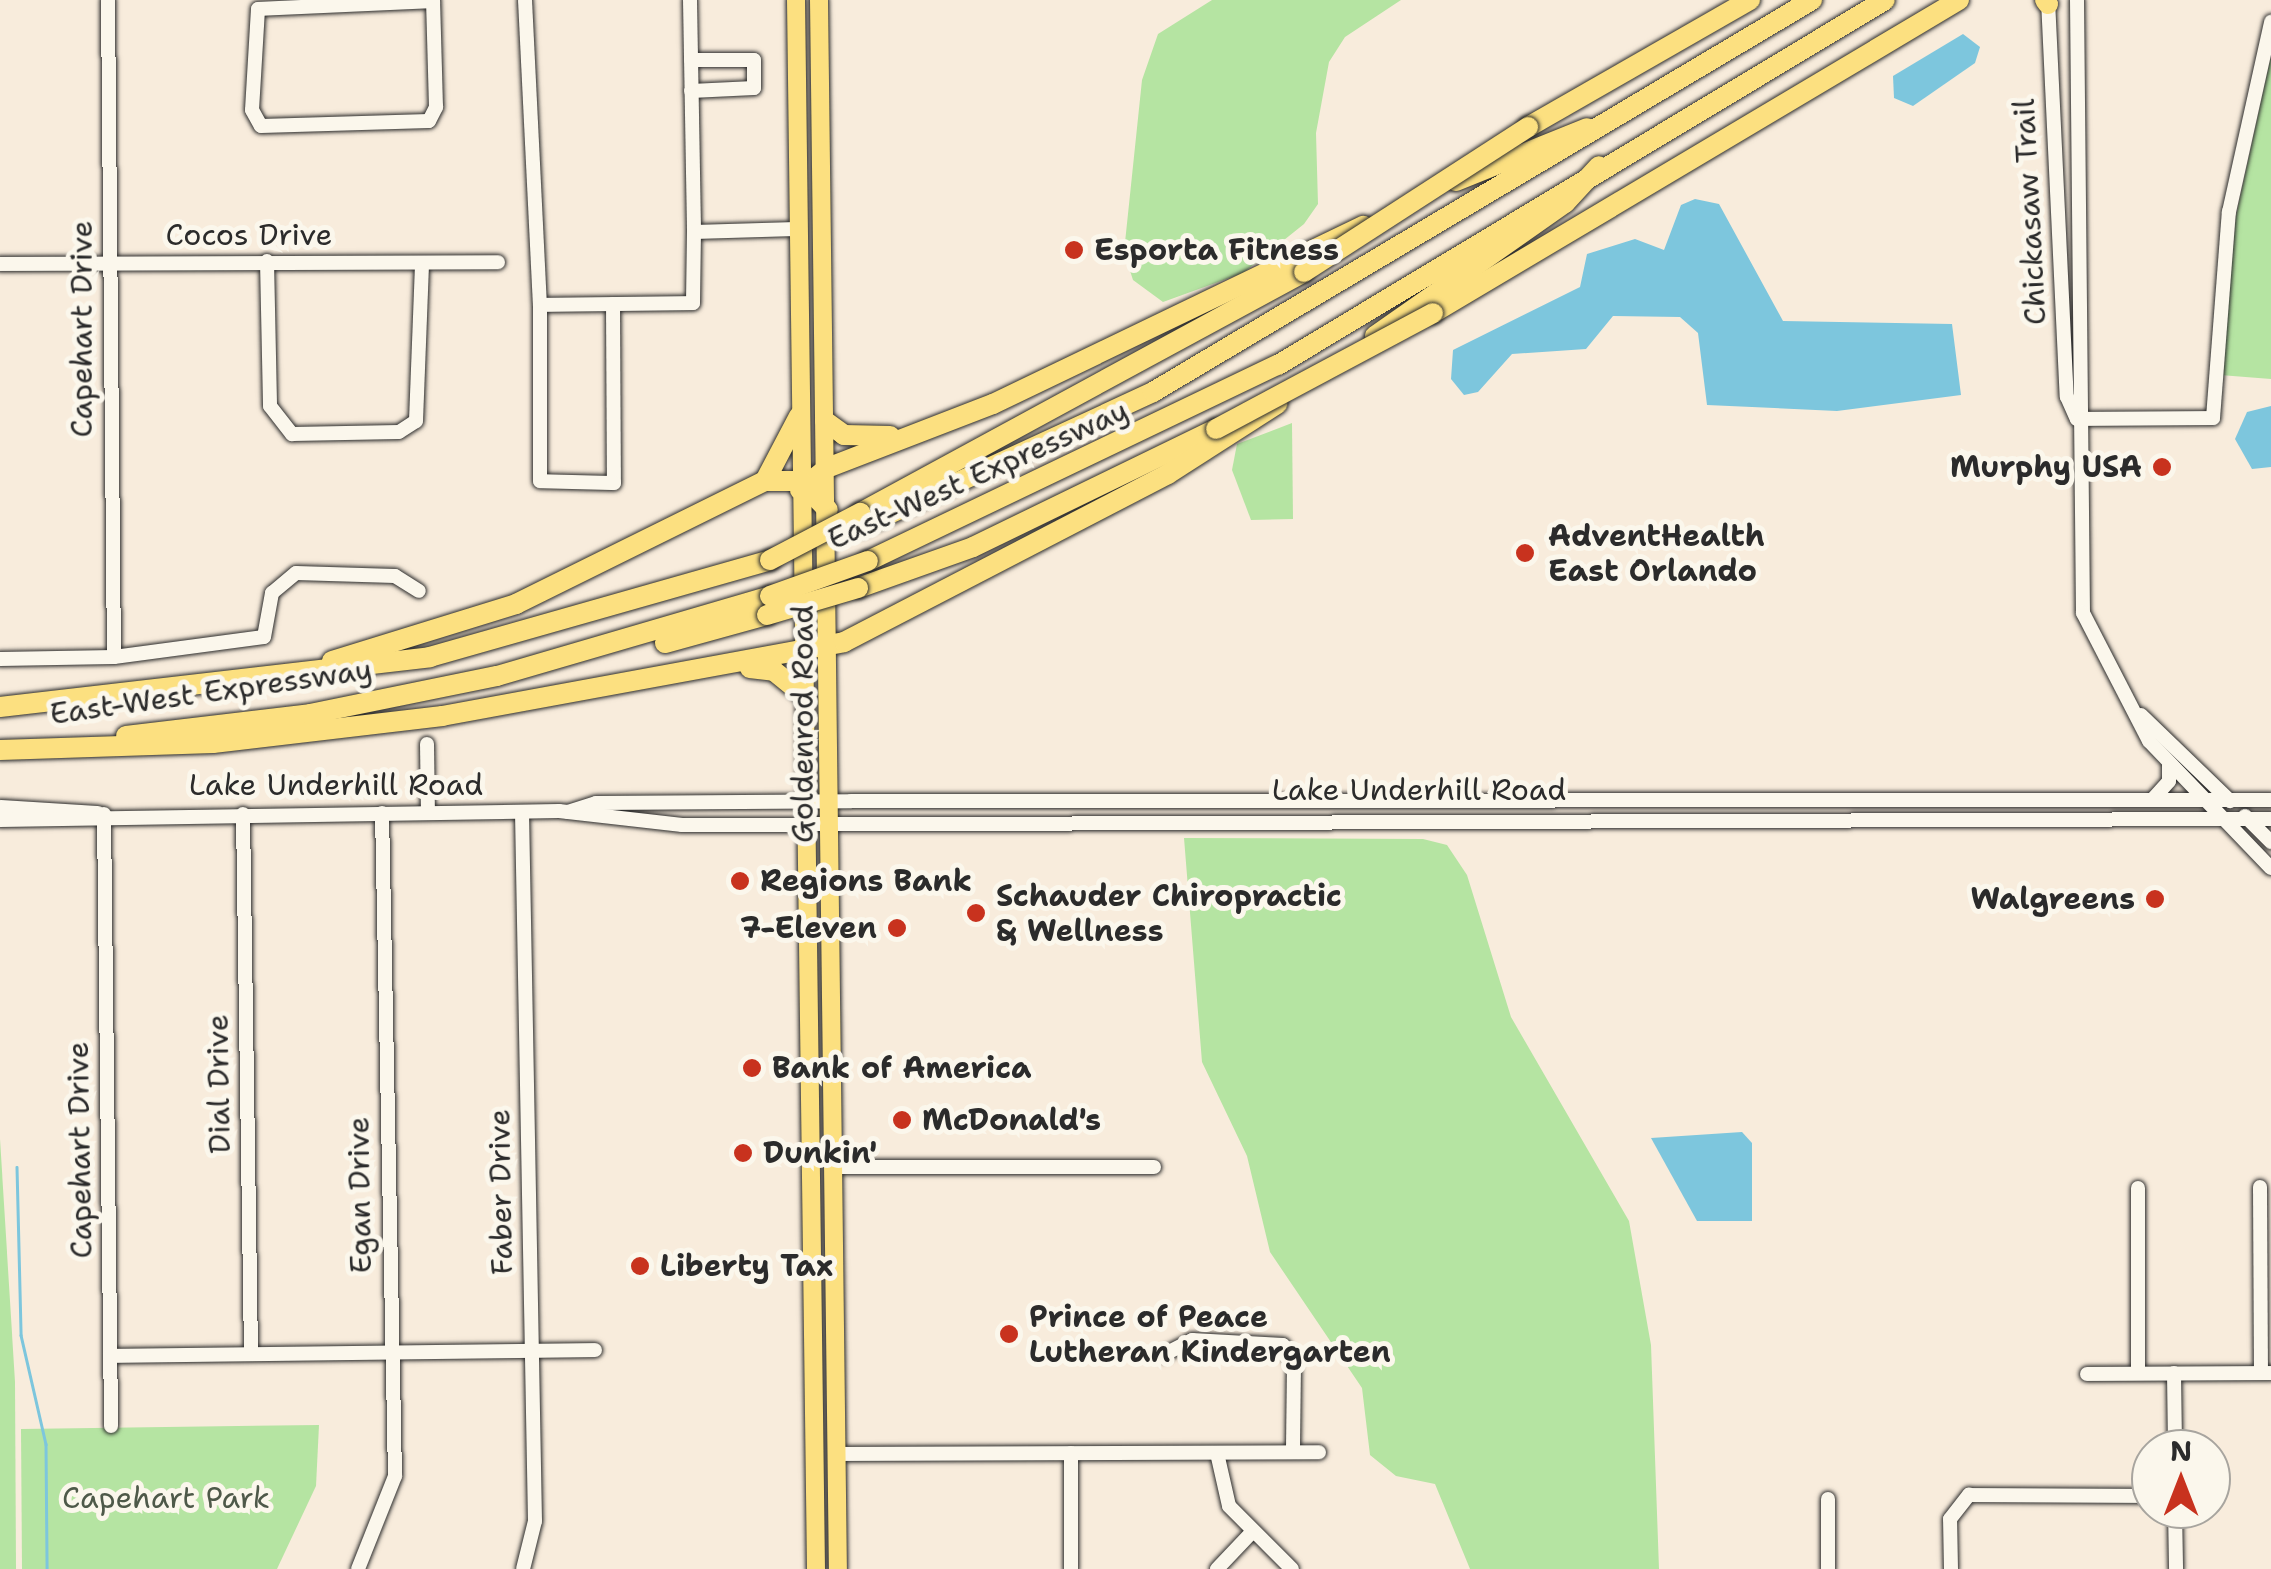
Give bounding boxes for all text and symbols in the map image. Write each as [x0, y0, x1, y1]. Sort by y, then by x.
street label: Chickasaw Trail [2006, 98, 2054, 326]
street label: Cocos Drive [166, 217, 332, 253]
street label: Capehart Drive [64, 220, 100, 438]
place label: Esporta Fitness [1094, 232, 1339, 268]
marker: Esporta Fitness [1063, 239, 1085, 261]
street label: East-West Expressway [822, 392, 1134, 558]
place label: Murphy USA [1950, 449, 2142, 485]
marker: Murphy USA [2151, 456, 2173, 478]
place label: AdventHealth East Orlando [1548, 518, 1765, 588]
marker: AdventHealth East Orlando [1512, 540, 1538, 566]
street label: Goldenrod Road [785, 605, 821, 843]
street label: East-West Expressway [48, 652, 374, 732]
street label: Lake Underhill Road [189, 767, 483, 803]
street label: Lake Underhill Road [1272, 772, 1566, 808]
place label: Regions Bank [760, 863, 972, 899]
marker: Regions Bank [729, 870, 751, 892]
place label: Schauder Chiropractic & Wellness [996, 878, 1342, 948]
place label: Walgreens [1970, 881, 2135, 917]
marker: Walgreens [2144, 888, 2166, 910]
marker: Schauder Chiropractic & Wellness [965, 902, 987, 924]
place label: 7-Eleven [740, 910, 877, 946]
marker: 7-Eleven [886, 917, 908, 939]
street label: Dial Drive [200, 1014, 238, 1154]
street label: Capehart Drive [60, 1041, 100, 1259]
place label: Bank of America [772, 1050, 1031, 1086]
marker: Bank of America [741, 1057, 763, 1079]
place label: McDonald's [922, 1102, 1101, 1138]
street label: Faber Drive [482, 1109, 520, 1275]
marker: McDonald's [891, 1109, 913, 1131]
street label: Egan Drive [341, 1116, 379, 1274]
place label: Dunkin' [763, 1135, 877, 1171]
marker: Dunkin' [732, 1142, 754, 1164]
place label: Liberty Tax [660, 1248, 833, 1284]
marker: Liberty Tax [629, 1255, 651, 1277]
place label: Prince of Peace Lutheran Kindergarten [1029, 1299, 1391, 1370]
marker: Prince of Peace Lutheran Kindergarten [998, 1323, 1020, 1345]
north arrow [2131, 1429, 2231, 1529]
text: N [2170, 1432, 2192, 1470]
park label: Capehart Park [62, 1480, 270, 1516]

